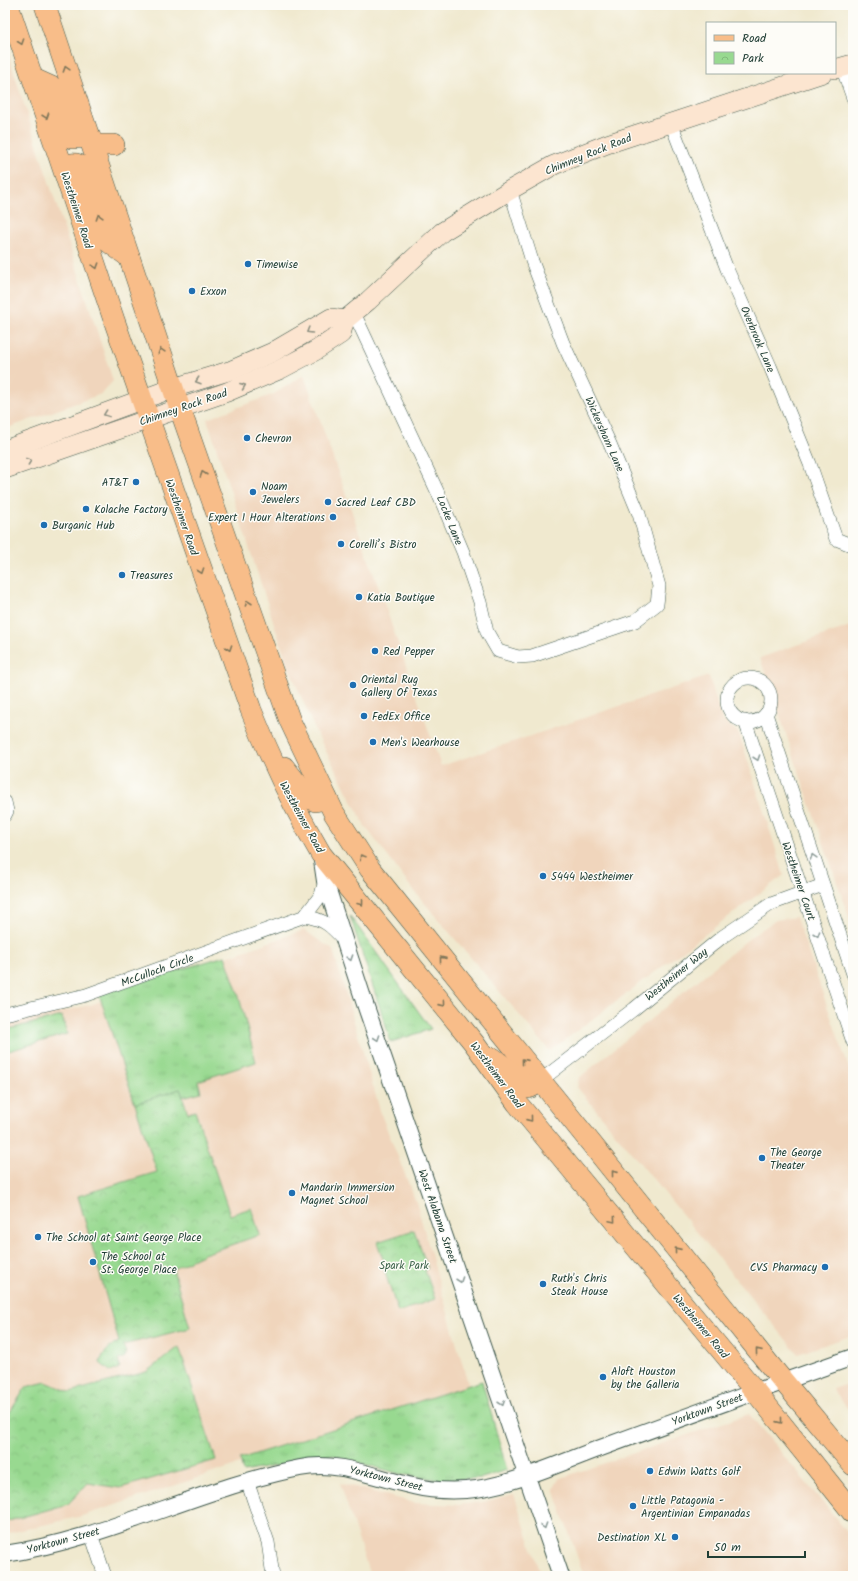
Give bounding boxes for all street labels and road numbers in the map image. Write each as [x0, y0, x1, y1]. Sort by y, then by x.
street label: Chimney Rock Road [542, 129, 635, 181]
street label: Westheimer Road [55, 170, 97, 252]
street label: Overbrook Lane [735, 303, 779, 376]
street label: Chimney Rock Road [137, 384, 230, 431]
street label: Wickersham Lane [579, 394, 629, 475]
street label: Westheimer Road [160, 477, 203, 558]
street label: Locke Lane [431, 493, 467, 548]
street label: Westheimer Road [274, 778, 329, 857]
street label: Westheimer Court [776, 839, 820, 924]
street label: Westheimer Way [641, 943, 713, 1006]
street label: McCulloch Circle [118, 949, 196, 992]
street label: Westheimer Road [465, 1038, 528, 1113]
street label: West Alabama Street [412, 1167, 462, 1267]
street label: Westheimer Road [668, 1290, 733, 1363]
street label: Yorktown Street [669, 1388, 746, 1431]
street label: Yorktown Street [347, 1461, 425, 1497]
street label: Yorktown Street [25, 1522, 102, 1559]

